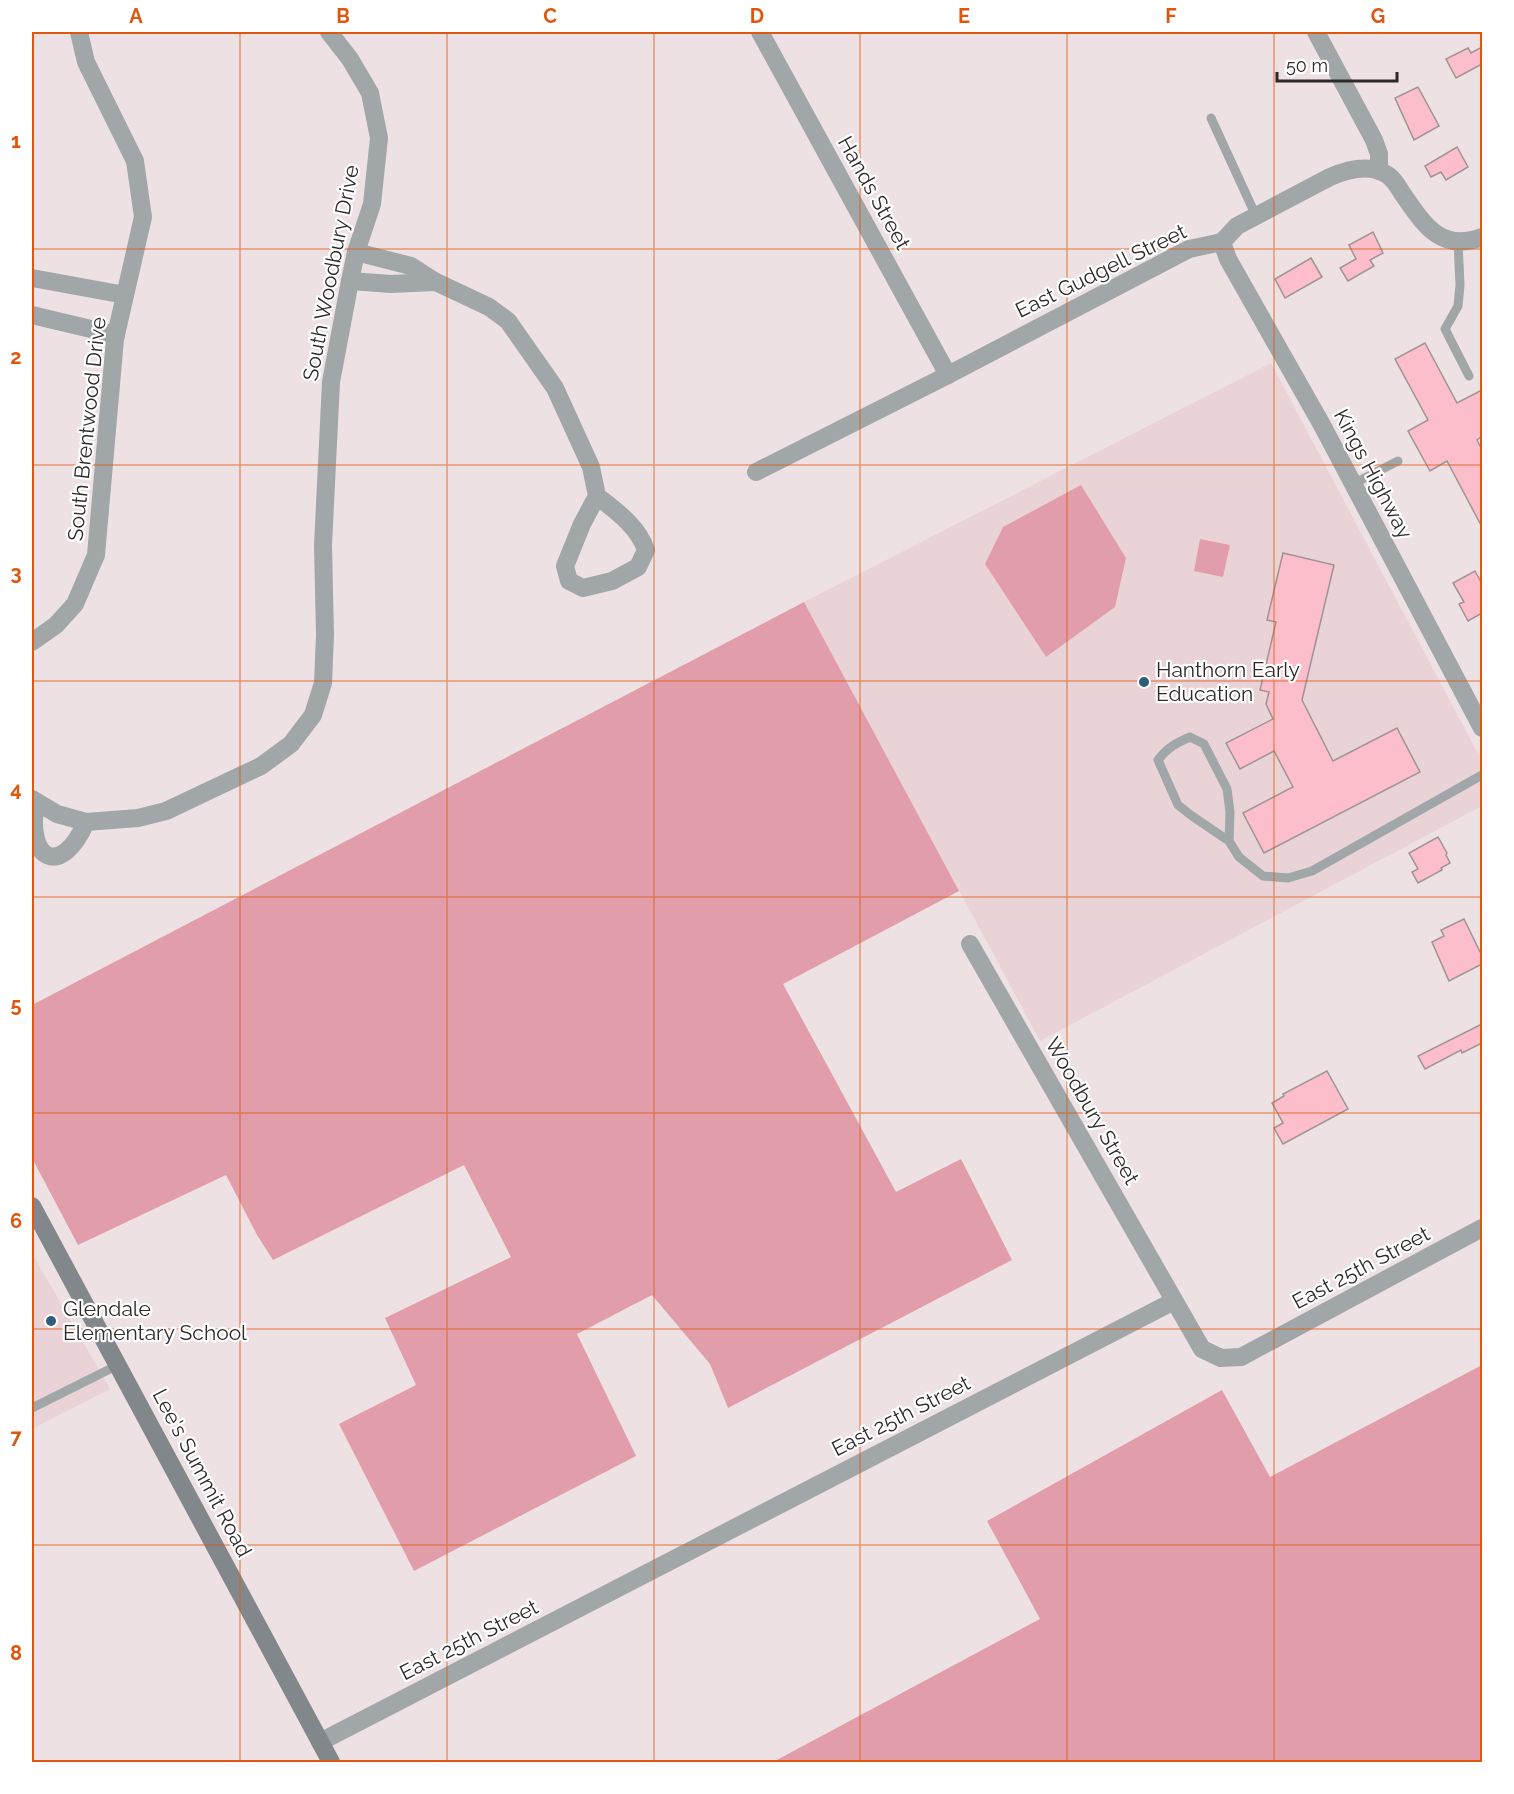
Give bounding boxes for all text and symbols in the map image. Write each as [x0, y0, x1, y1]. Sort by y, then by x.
text: A [129, 4, 143, 28]
text: B [336, 4, 350, 28]
text: C [543, 4, 557, 28]
text: D [750, 4, 764, 28]
text: E [958, 4, 970, 28]
text: F [1165, 4, 1177, 28]
text: G [1371, 4, 1385, 28]
scale bar [1277, 45, 1397, 83]
text: 50 m [1286, 55, 1328, 76]
text: 1 [11, 129, 21, 153]
street label: Hands Street [833, 132, 916, 254]
street label: South Woodbury Drive [297, 163, 364, 383]
street label: East Gudgell Street [1011, 218, 1190, 323]
street label: South Brentwood Drive [62, 316, 111, 542]
text: 2 [10, 345, 22, 369]
street label: Kings Highway [1329, 405, 1418, 543]
text: 3 [10, 561, 22, 585]
place label: Hanthorn Early Education [1156, 657, 1300, 706]
marker: Hanthorn Early Education [1137, 675, 1151, 689]
text: 4 [10, 777, 22, 801]
text: 5 [10, 993, 22, 1017]
street label: Woodbury Street [1040, 1033, 1145, 1189]
text: 6 [10, 1209, 22, 1233]
street label: East 25th Street [1288, 1221, 1434, 1314]
place label: Glendale Elementary School [63, 1296, 247, 1345]
marker: Glendale Elementary School [44, 1314, 58, 1328]
street label: East 25th Street [827, 1370, 974, 1461]
street label: Lee's Summit Road [148, 1384, 257, 1561]
text: 7 [10, 1425, 22, 1449]
street label: East 25th Street [395, 1594, 542, 1685]
text: 8 [10, 1641, 22, 1665]

